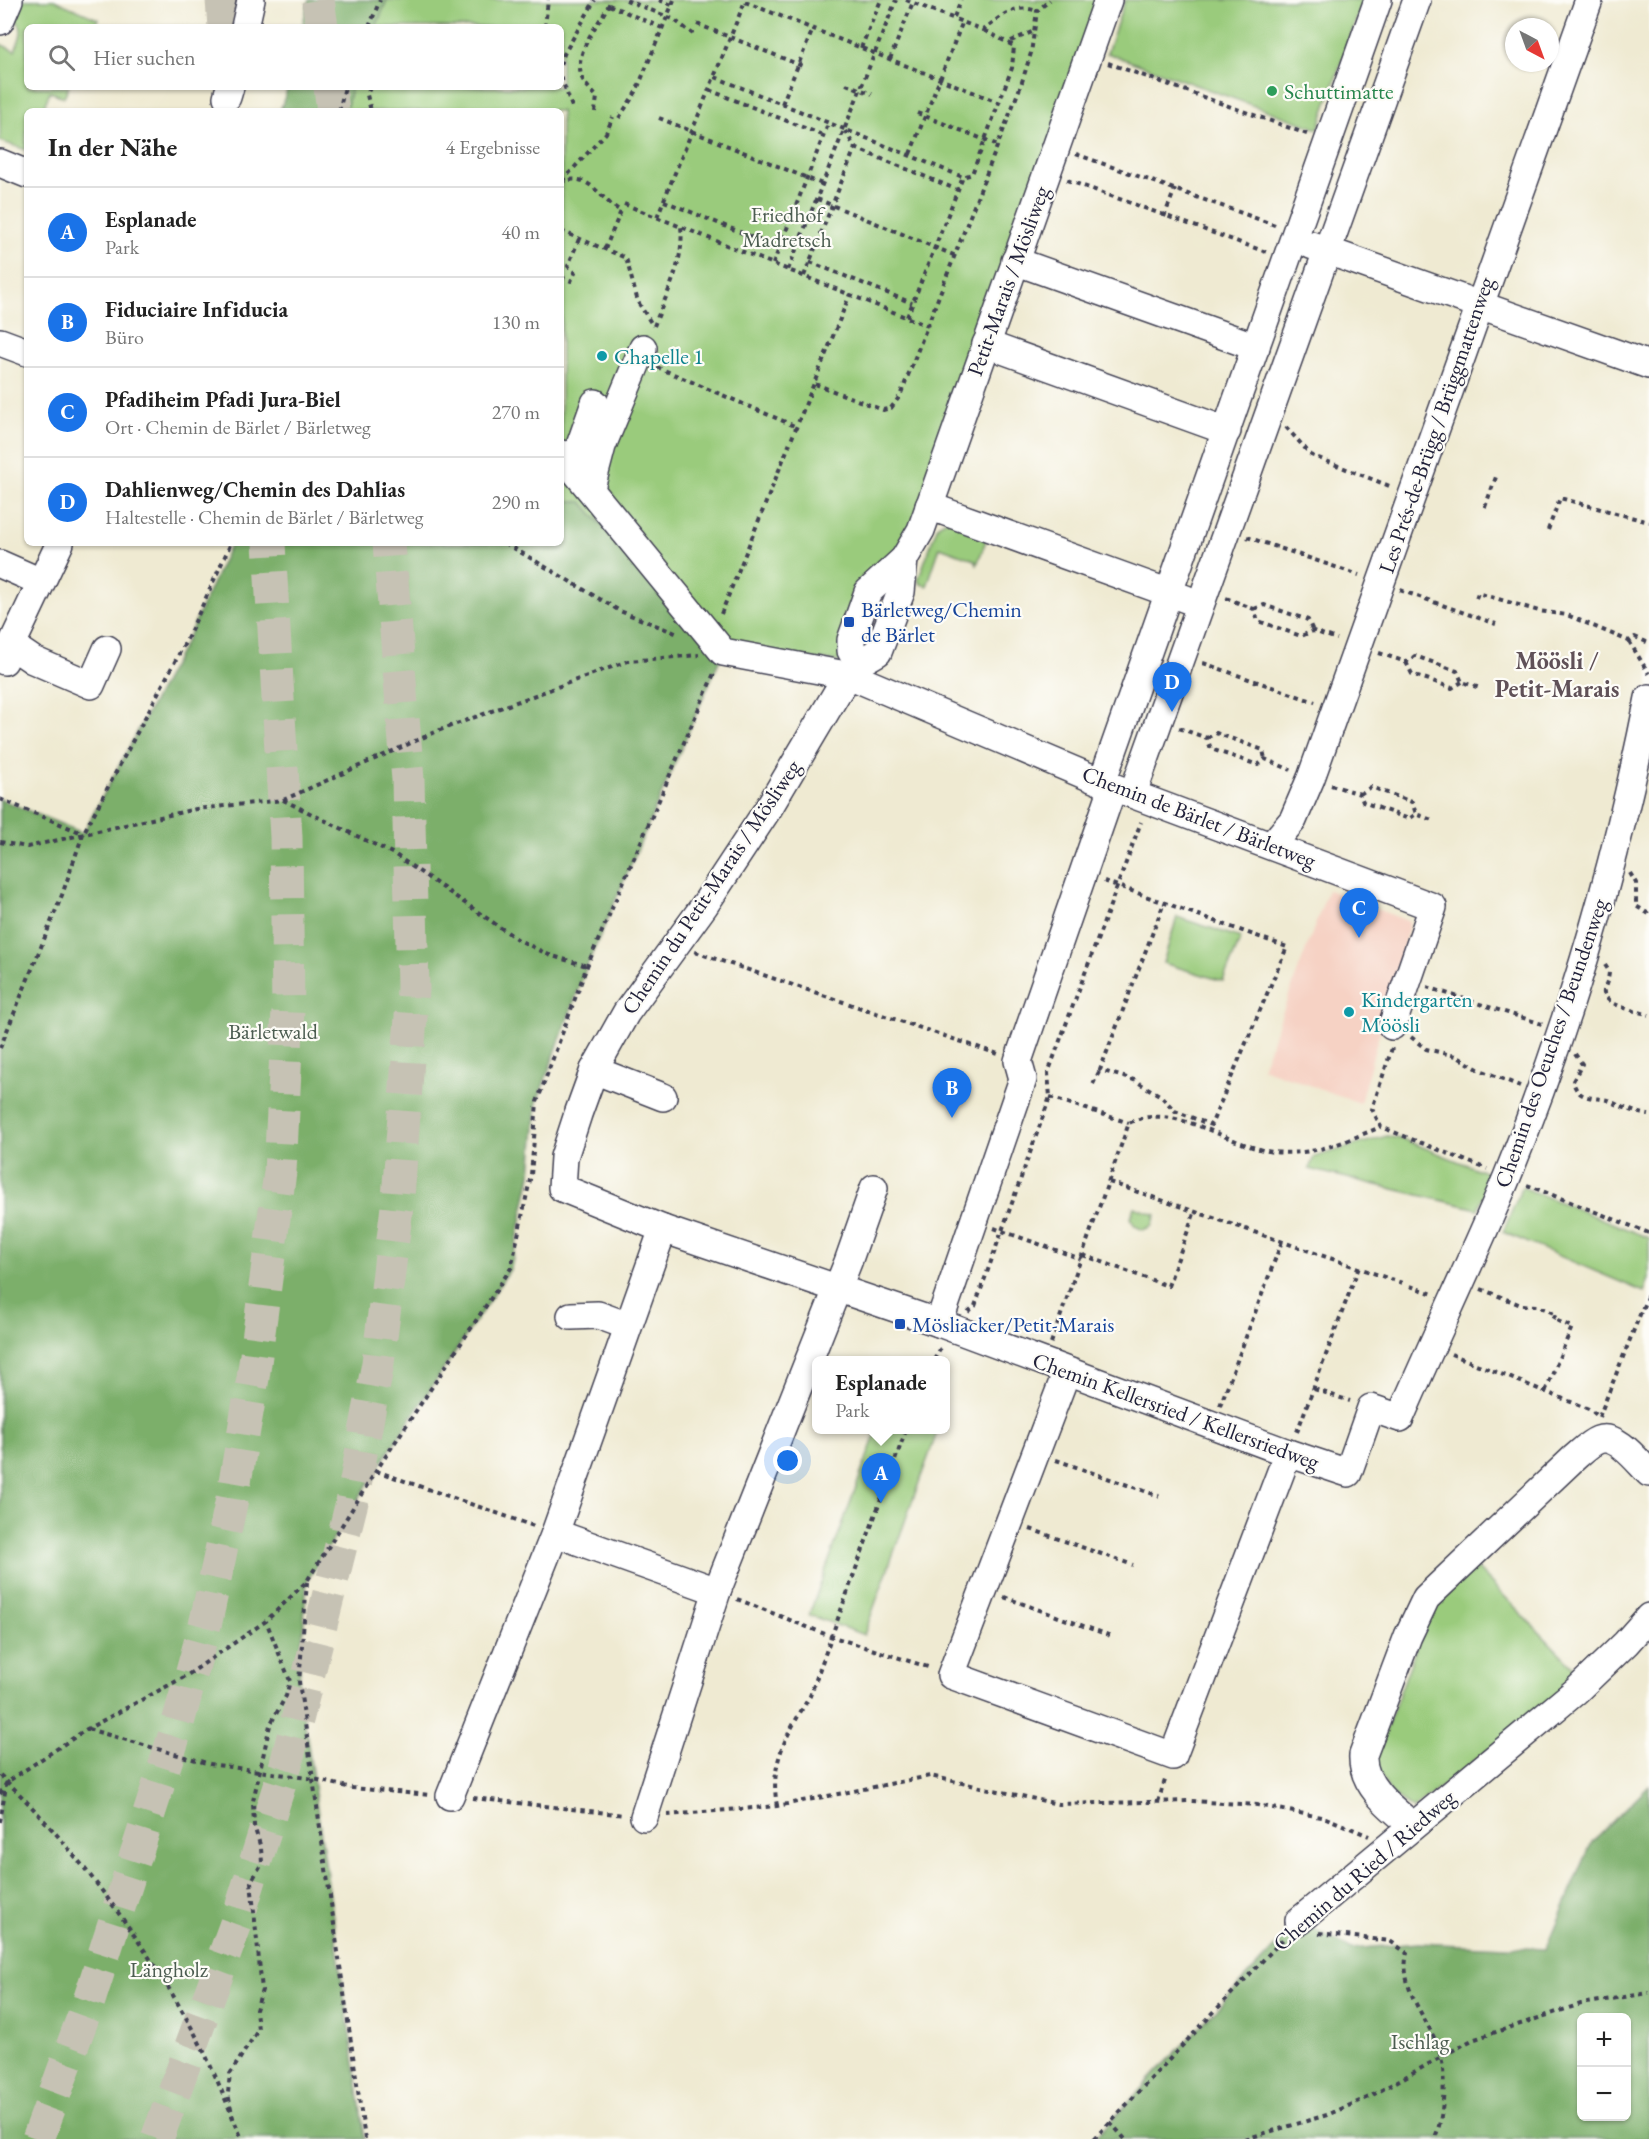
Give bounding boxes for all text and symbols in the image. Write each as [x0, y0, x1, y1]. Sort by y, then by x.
north arrow [1505, 18, 1559, 72]
search box [24, 24, 564, 90]
icon: search [45, 41, 78, 74]
text: Hier suchen [93, 43, 196, 72]
place label: Schuttimatte [1284, 77, 1394, 106]
marker: Schuttimatte [1265, 84, 1279, 98]
text: In der Nähe [48, 130, 177, 164]
text: 4 Ergebnisse [445, 134, 540, 160]
street label: Petit-Marais / Mösliweg [960, 182, 1056, 380]
park label: Friedhof Madretsch [742, 200, 832, 254]
text: Esplanade [105, 205, 196, 234]
text: A [60, 219, 75, 245]
text: 40 m [501, 219, 540, 245]
text: Park [105, 234, 139, 260]
street label: Les Prés-de-Brügg / Brüggmattenweg [1372, 273, 1501, 577]
text: Fiduciaire Infiducia [105, 295, 288, 324]
text: B [61, 309, 74, 335]
text: 130 m [492, 309, 540, 335]
text: Büro [105, 324, 144, 350]
place label: Chapelle 1 [614, 342, 704, 371]
marker: Chapelle 1 [595, 349, 609, 363]
text: Pfadiheim Pfadi Jura-Biel [105, 385, 341, 414]
text: C [60, 399, 75, 425]
text: 270 m [492, 399, 540, 425]
text: Ort · Chemin de Bärlet / Bärletweg [105, 414, 371, 440]
text: Dahlienweg/Chemin des Dahlias [105, 475, 405, 504]
text: D [60, 489, 75, 515]
text: 290 m [492, 489, 540, 515]
text: Haltestelle · Chemin de Bärlet / Bärletweg [105, 504, 423, 530]
place label: Bärletweg/Chemin de Bärlet [861, 595, 1022, 649]
marker: Bärletweg/Chemin de Bärlet [842, 615, 856, 629]
district label: Möösli / Petit-Marais [1495, 645, 1619, 704]
pin: D [1152, 662, 1192, 712]
street label: Chemin du Petit-Marais / Mösliweg [615, 754, 807, 1020]
street label: Chemin de Bärlet / Bärletweg [1078, 759, 1320, 875]
pin: C [1340, 888, 1378, 938]
street label: Chemin des Oeuches / Beundenweg [1488, 894, 1614, 1191]
place label: Kindergarten Möösli [1361, 985, 1473, 1039]
marker: Kindergarten Möösli [1342, 1005, 1356, 1019]
park label: Bärletwald [228, 1017, 319, 1046]
pin: B [932, 1068, 972, 1118]
place label: Mösliacker/Petit-Marais [912, 1310, 1114, 1339]
marker: Mösliacker/Petit-Marais [893, 1317, 907, 1331]
street label: Chemin Kellersried / Kellersriedweg [1029, 1346, 1324, 1477]
popup [812, 1356, 950, 1434]
text: Esplanade [835, 1368, 927, 1397]
text: Park [835, 1397, 869, 1423]
your location [773, 1446, 802, 1475]
pin: A [862, 1454, 900, 1503]
street label: Chemin du Ried / Riedweg [1267, 1782, 1462, 1957]
park label: Längholz [130, 1955, 209, 1984]
map controls [1577, 2013, 1631, 2121]
button: + [1577, 2013, 1631, 2067]
park label: Ischlag [1391, 2027, 1450, 2056]
button: − [1577, 2067, 1631, 2121]

